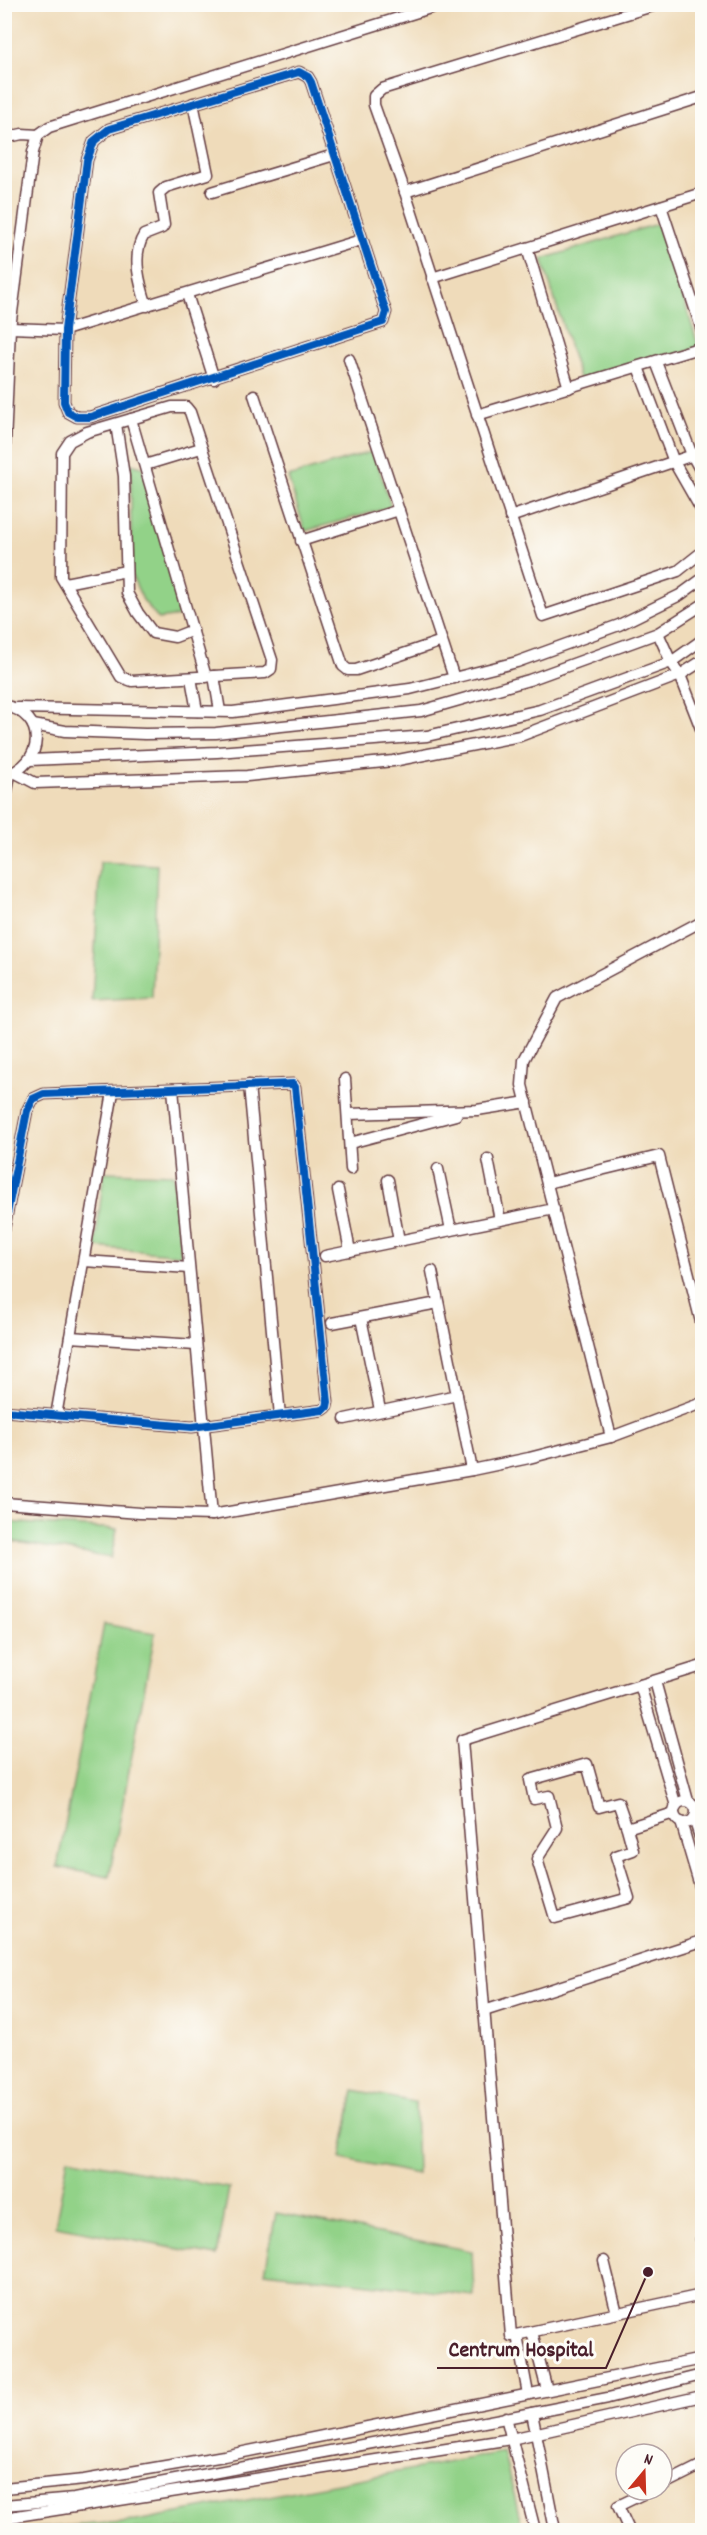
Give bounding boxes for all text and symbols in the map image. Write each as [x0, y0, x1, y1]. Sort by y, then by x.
callout: Centrum Hospital [437, 2328, 606, 2368]
text: Centrum Hospital [449, 2336, 594, 2367]
north arrow [614, 2442, 674, 2502]
text: N [641, 2448, 656, 2472]

